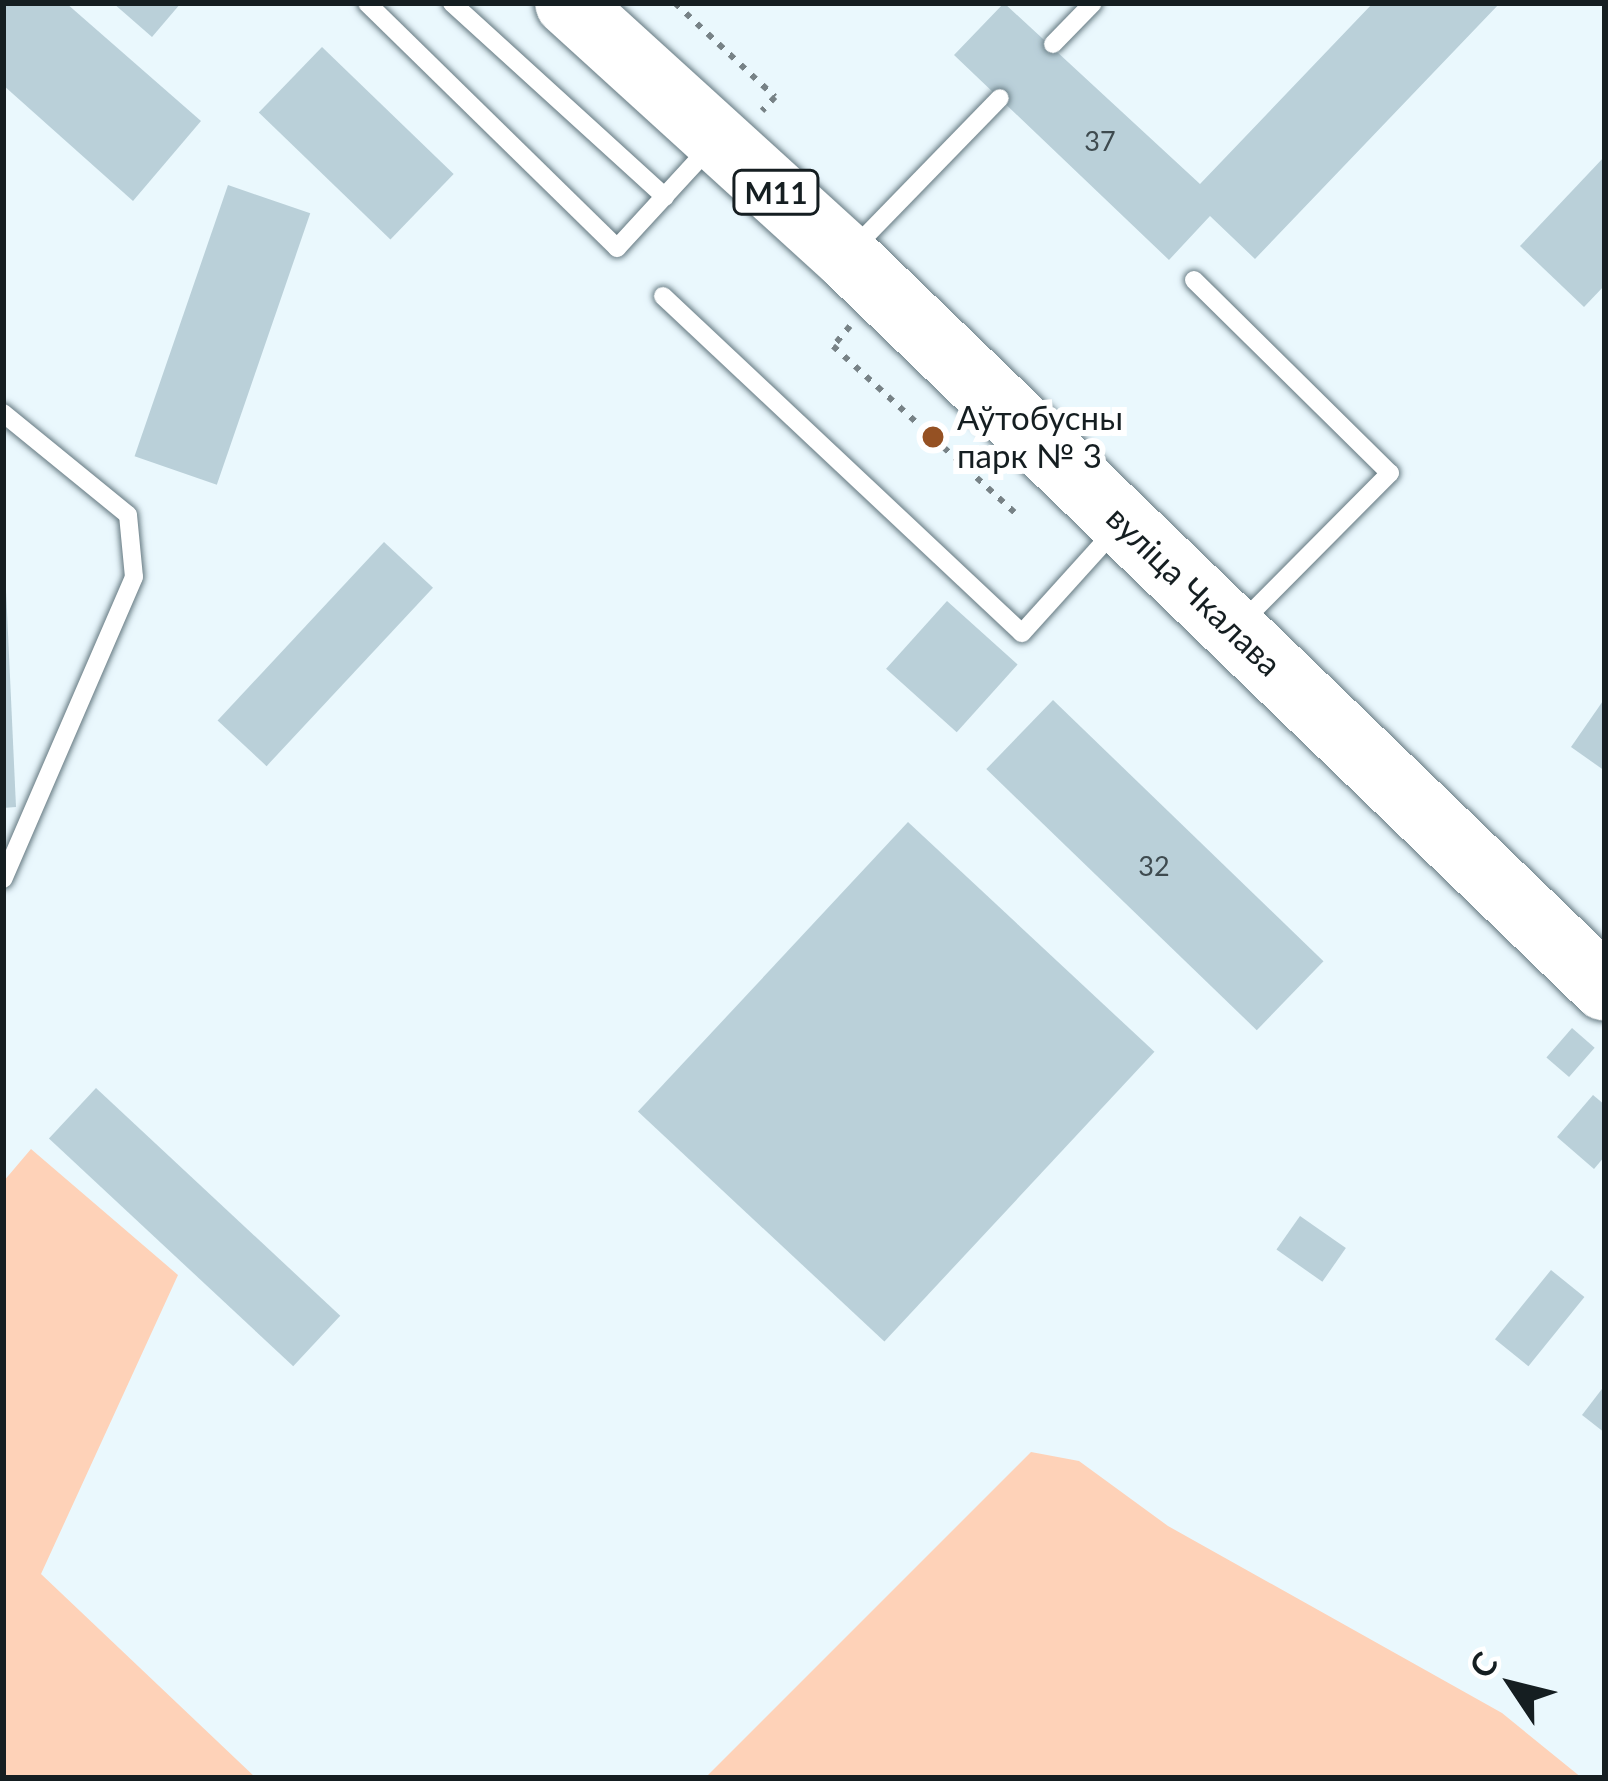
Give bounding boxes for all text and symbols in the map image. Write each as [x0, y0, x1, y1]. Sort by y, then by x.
house number: 37 [1084, 125, 1116, 157]
road number: М11 [731, 168, 821, 216]
place label: Аўтобусны парк № 3 [957, 398, 1123, 476]
marker: Аўтобусны парк № 3 [920, 424, 946, 450]
street label: вуліца Чкалава [1099, 498, 1289, 684]
house number: 32 [1138, 850, 1170, 882]
north arrow [1452, 1625, 1572, 1745]
text: С [1460, 1644, 1505, 1685]

